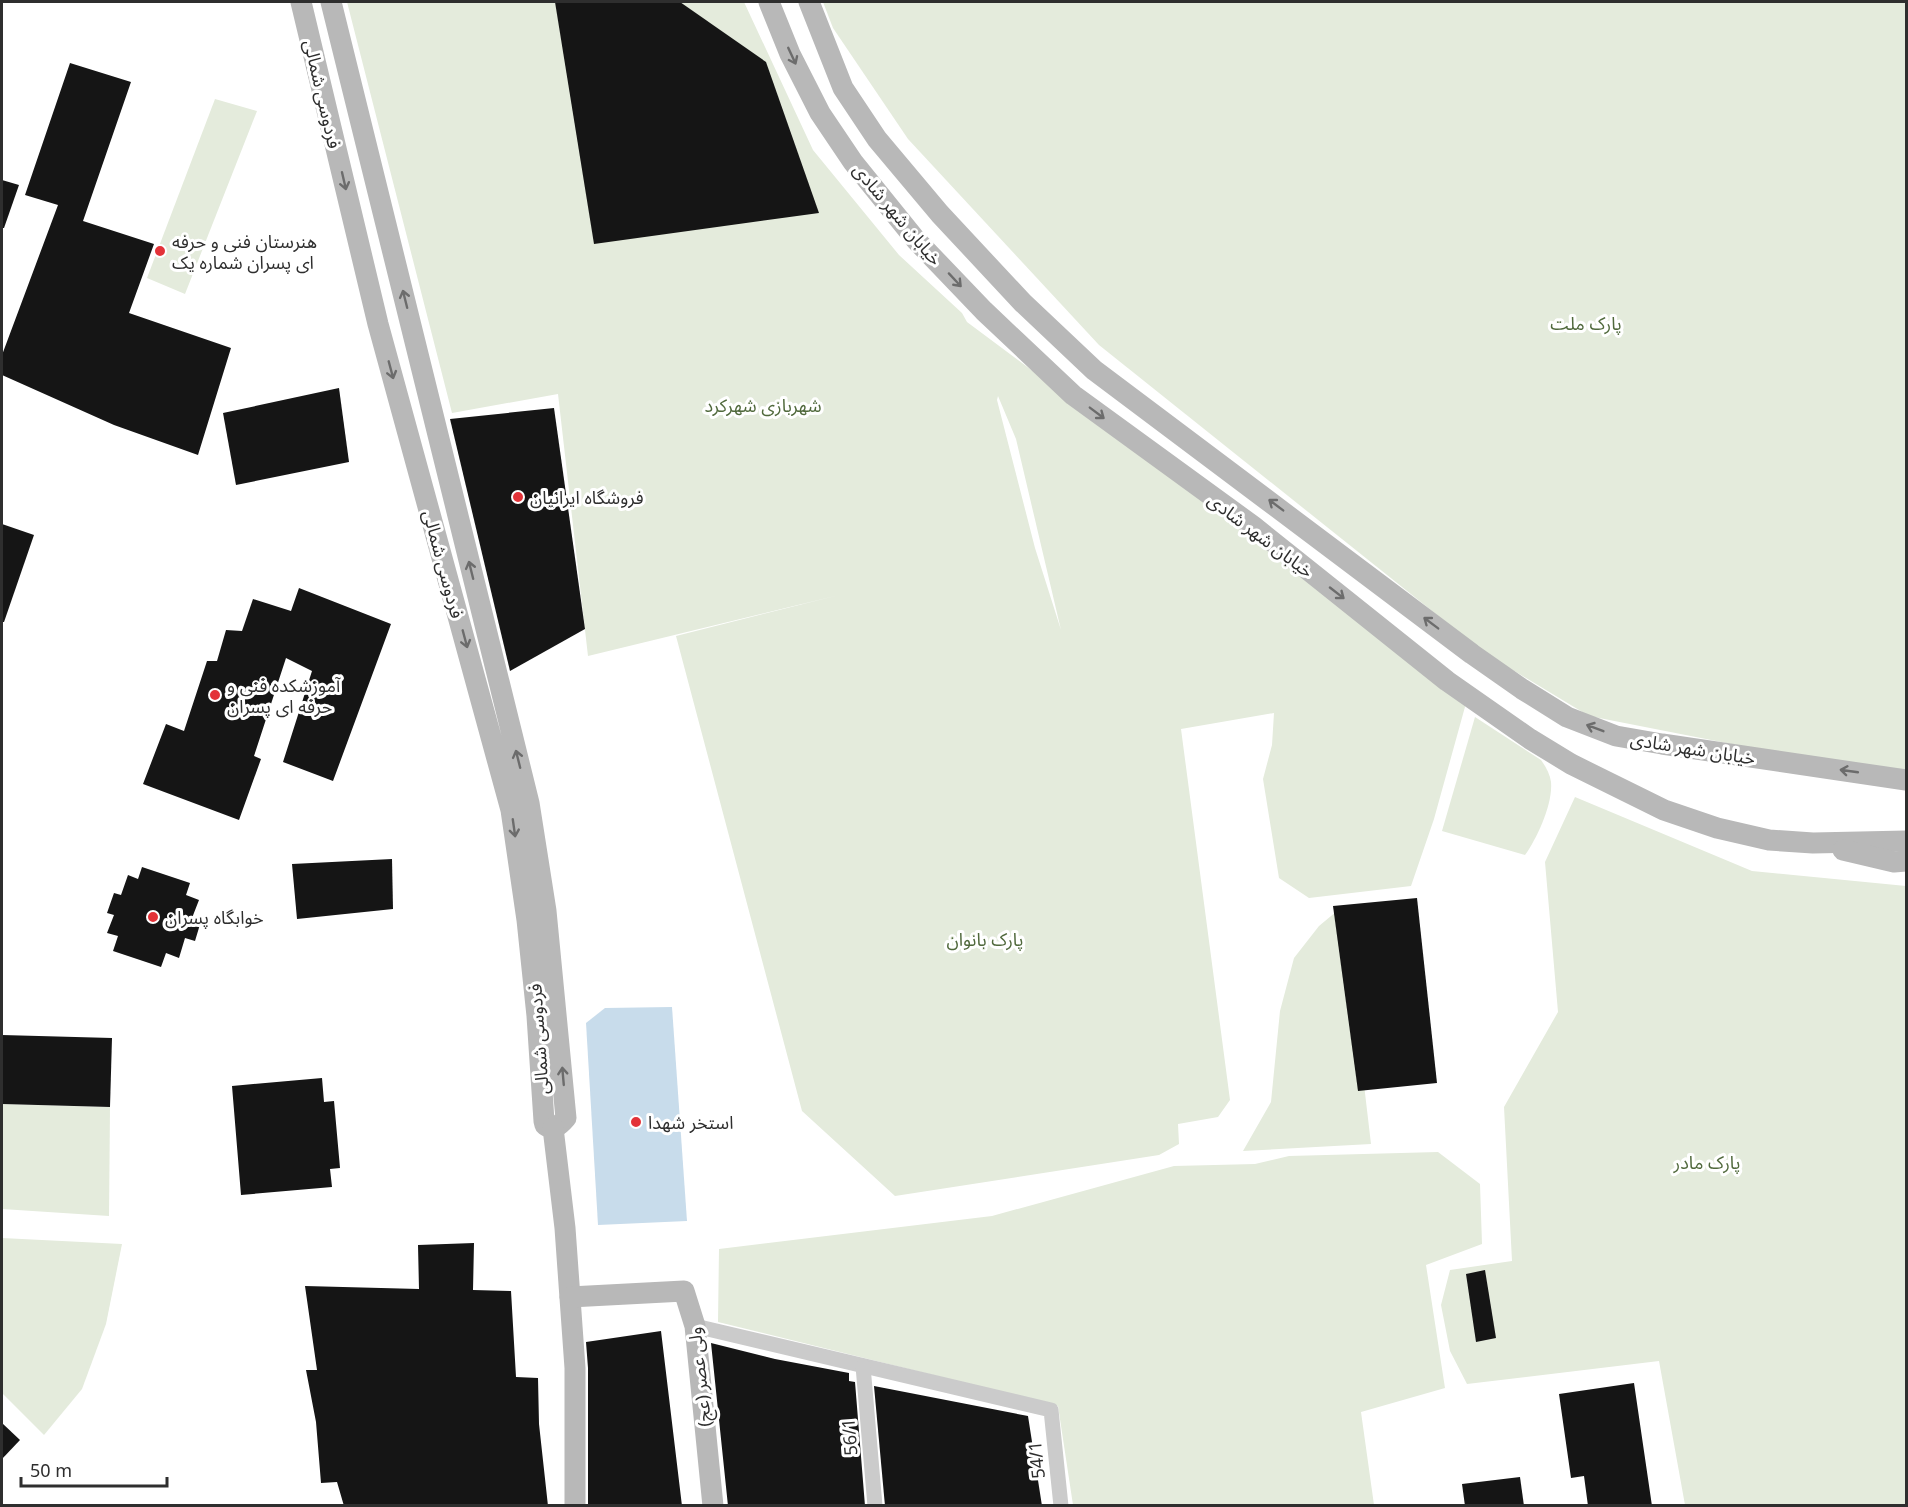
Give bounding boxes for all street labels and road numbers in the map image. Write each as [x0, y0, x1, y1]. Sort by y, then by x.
street label: فردوسی شمالی [299, 37, 347, 151]
street label: خیابان شهر شادی [848, 158, 948, 270]
street label: خیابان شهر شادی [1203, 487, 1319, 583]
street label: فردوسی شمالی [418, 507, 470, 621]
street label: خیابان شهر شادی [1629, 726, 1757, 770]
street label: فردوسی شمالی [522, 983, 554, 1095]
street label: ولی عصر (عج) [682, 1326, 718, 1428]
street label: 56/1 [835, 1417, 863, 1457]
street label: 54/1 [1022, 1440, 1050, 1480]

